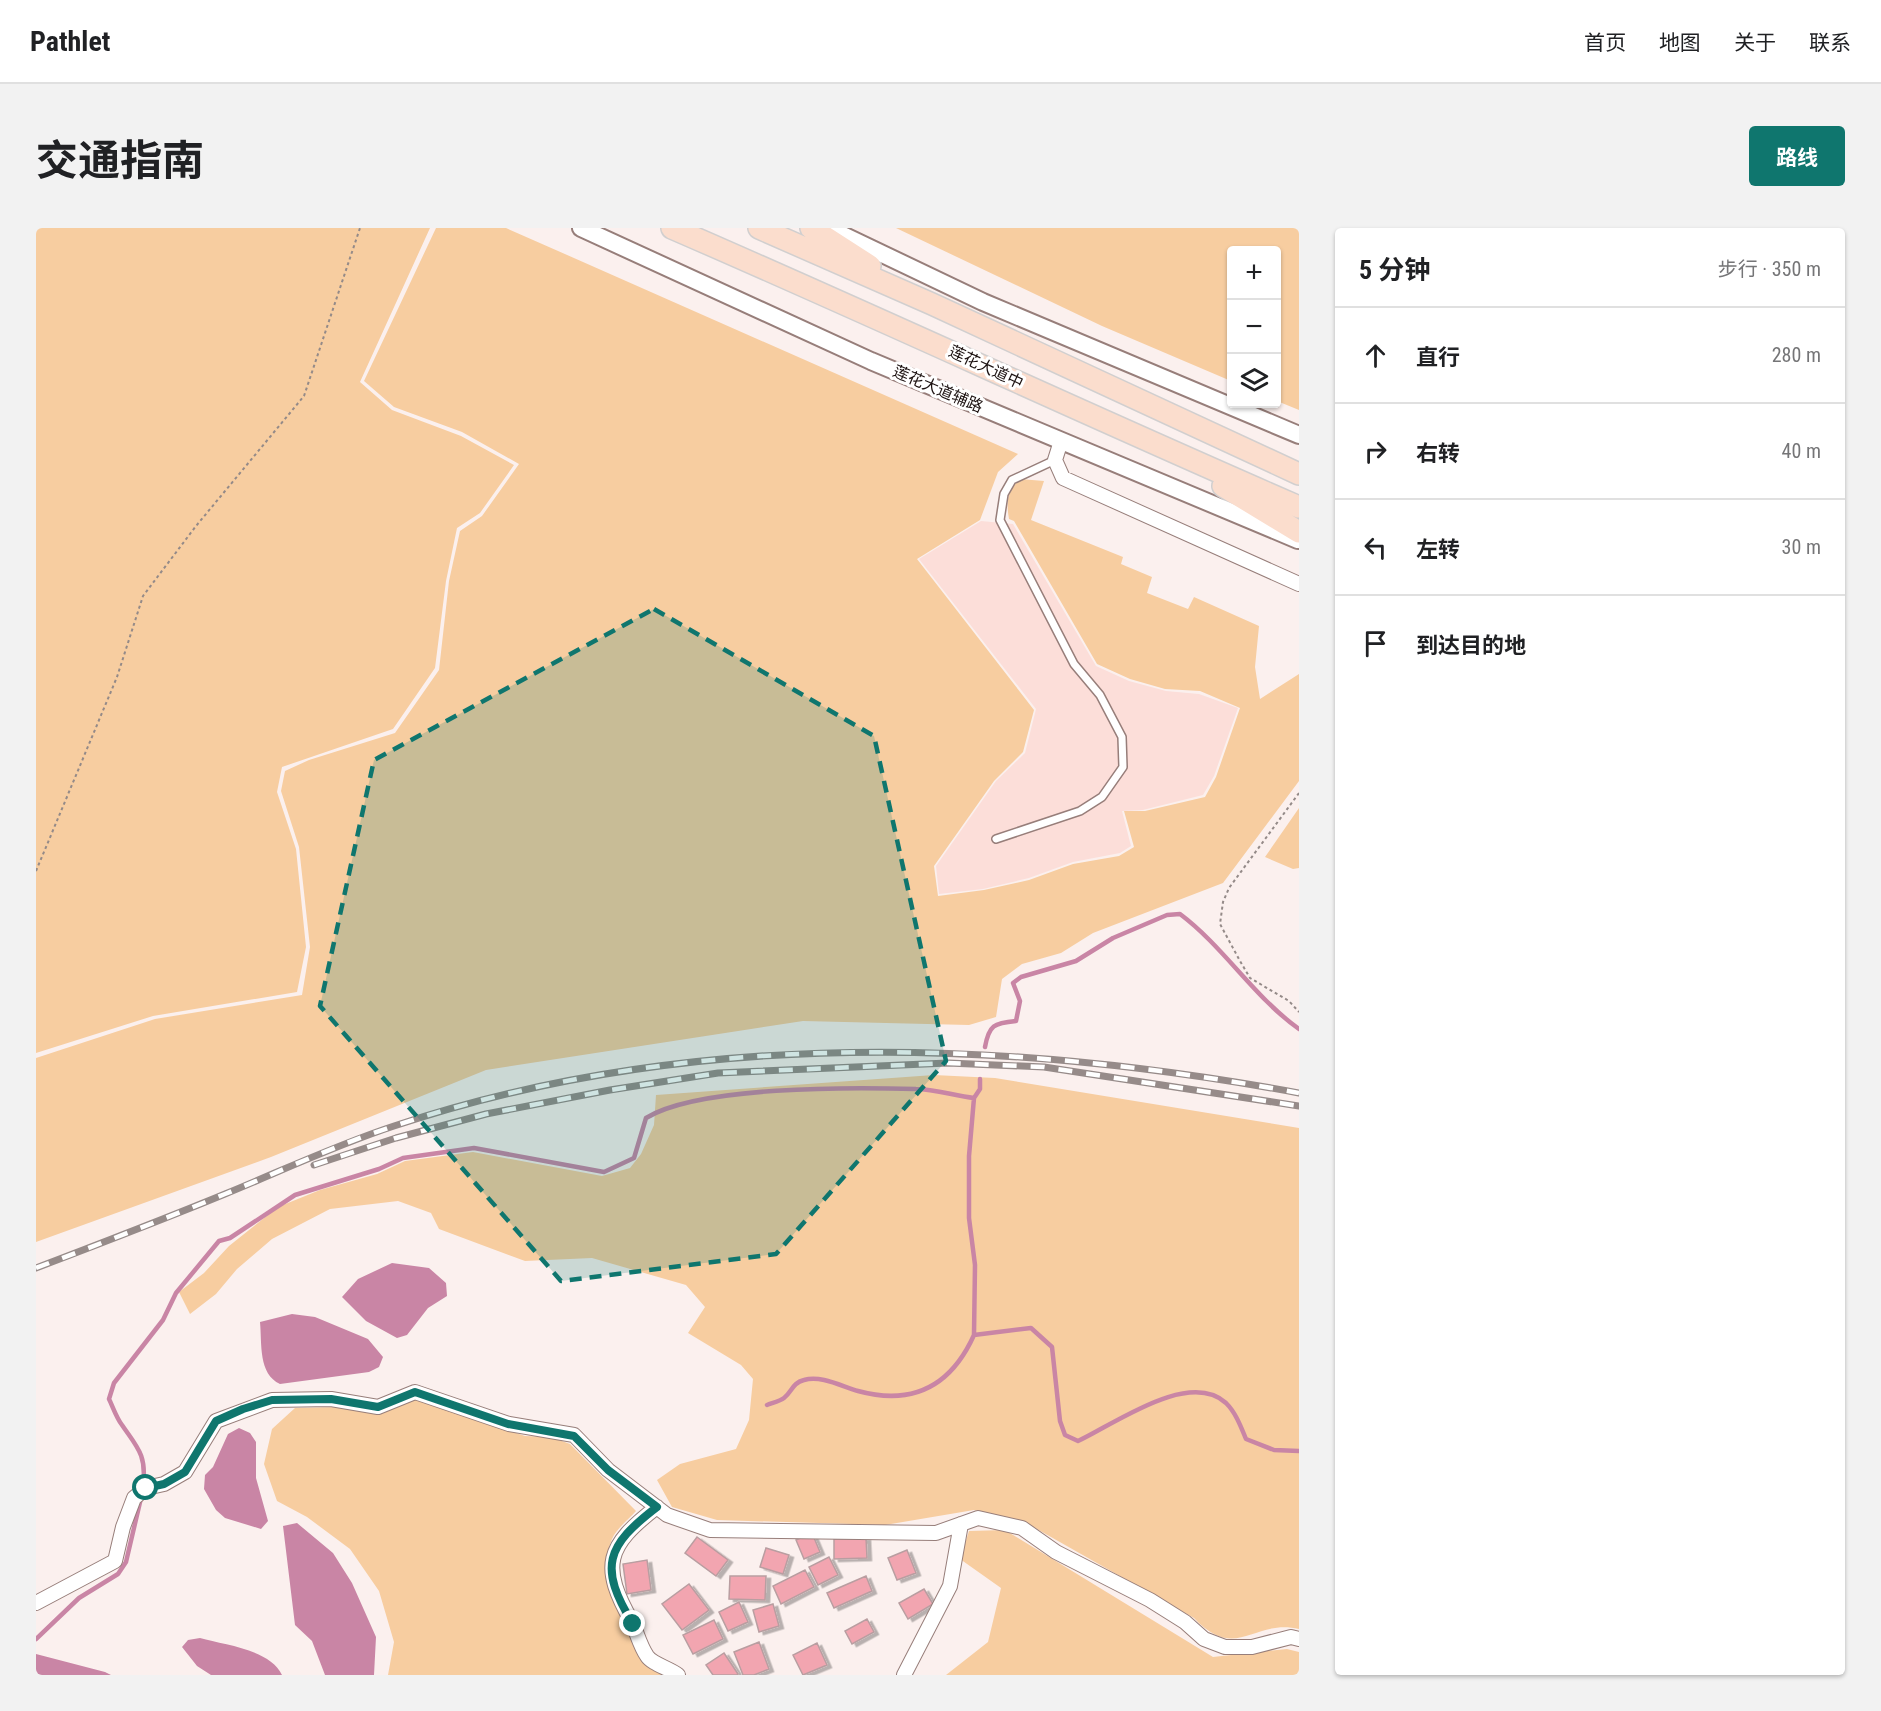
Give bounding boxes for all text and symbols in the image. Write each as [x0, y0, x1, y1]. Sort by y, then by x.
text: Pathlet [30, 25, 110, 58]
text: 首页 [1584, 31, 1626, 55]
text: 地图 [1659, 31, 1701, 55]
text: 关于 [1734, 31, 1776, 55]
text: 联系 [1809, 31, 1851, 55]
button: 路线 [1749, 126, 1845, 186]
text: 交通指南 [36, 136, 204, 185]
map controls [1227, 246, 1281, 408]
button: + [1227, 246, 1281, 300]
text: 5 分钟 [1359, 255, 1430, 285]
text: 步行 · 350 m [1718, 257, 1821, 281]
button: − [1227, 300, 1281, 354]
icon: ahead [1359, 339, 1392, 372]
street label: 莲花大道中 [946, 341, 1026, 393]
text: 280 m [1772, 343, 1821, 367]
text: 直行 [1416, 345, 1460, 370]
button: layers [1227, 354, 1281, 408]
street label: 莲花大道辅路 [890, 361, 986, 417]
icon: right [1359, 435, 1392, 468]
text: 40 m [1782, 439, 1821, 463]
text: 右转 [1416, 441, 1460, 466]
icon: left [1359, 531, 1392, 564]
text: 30 m [1782, 535, 1821, 559]
text: 左转 [1416, 537, 1460, 562]
icon: arrive [1359, 627, 1392, 660]
text: 到达目的地 [1416, 633, 1526, 658]
route start [132, 1474, 158, 1500]
route end [619, 1610, 645, 1636]

